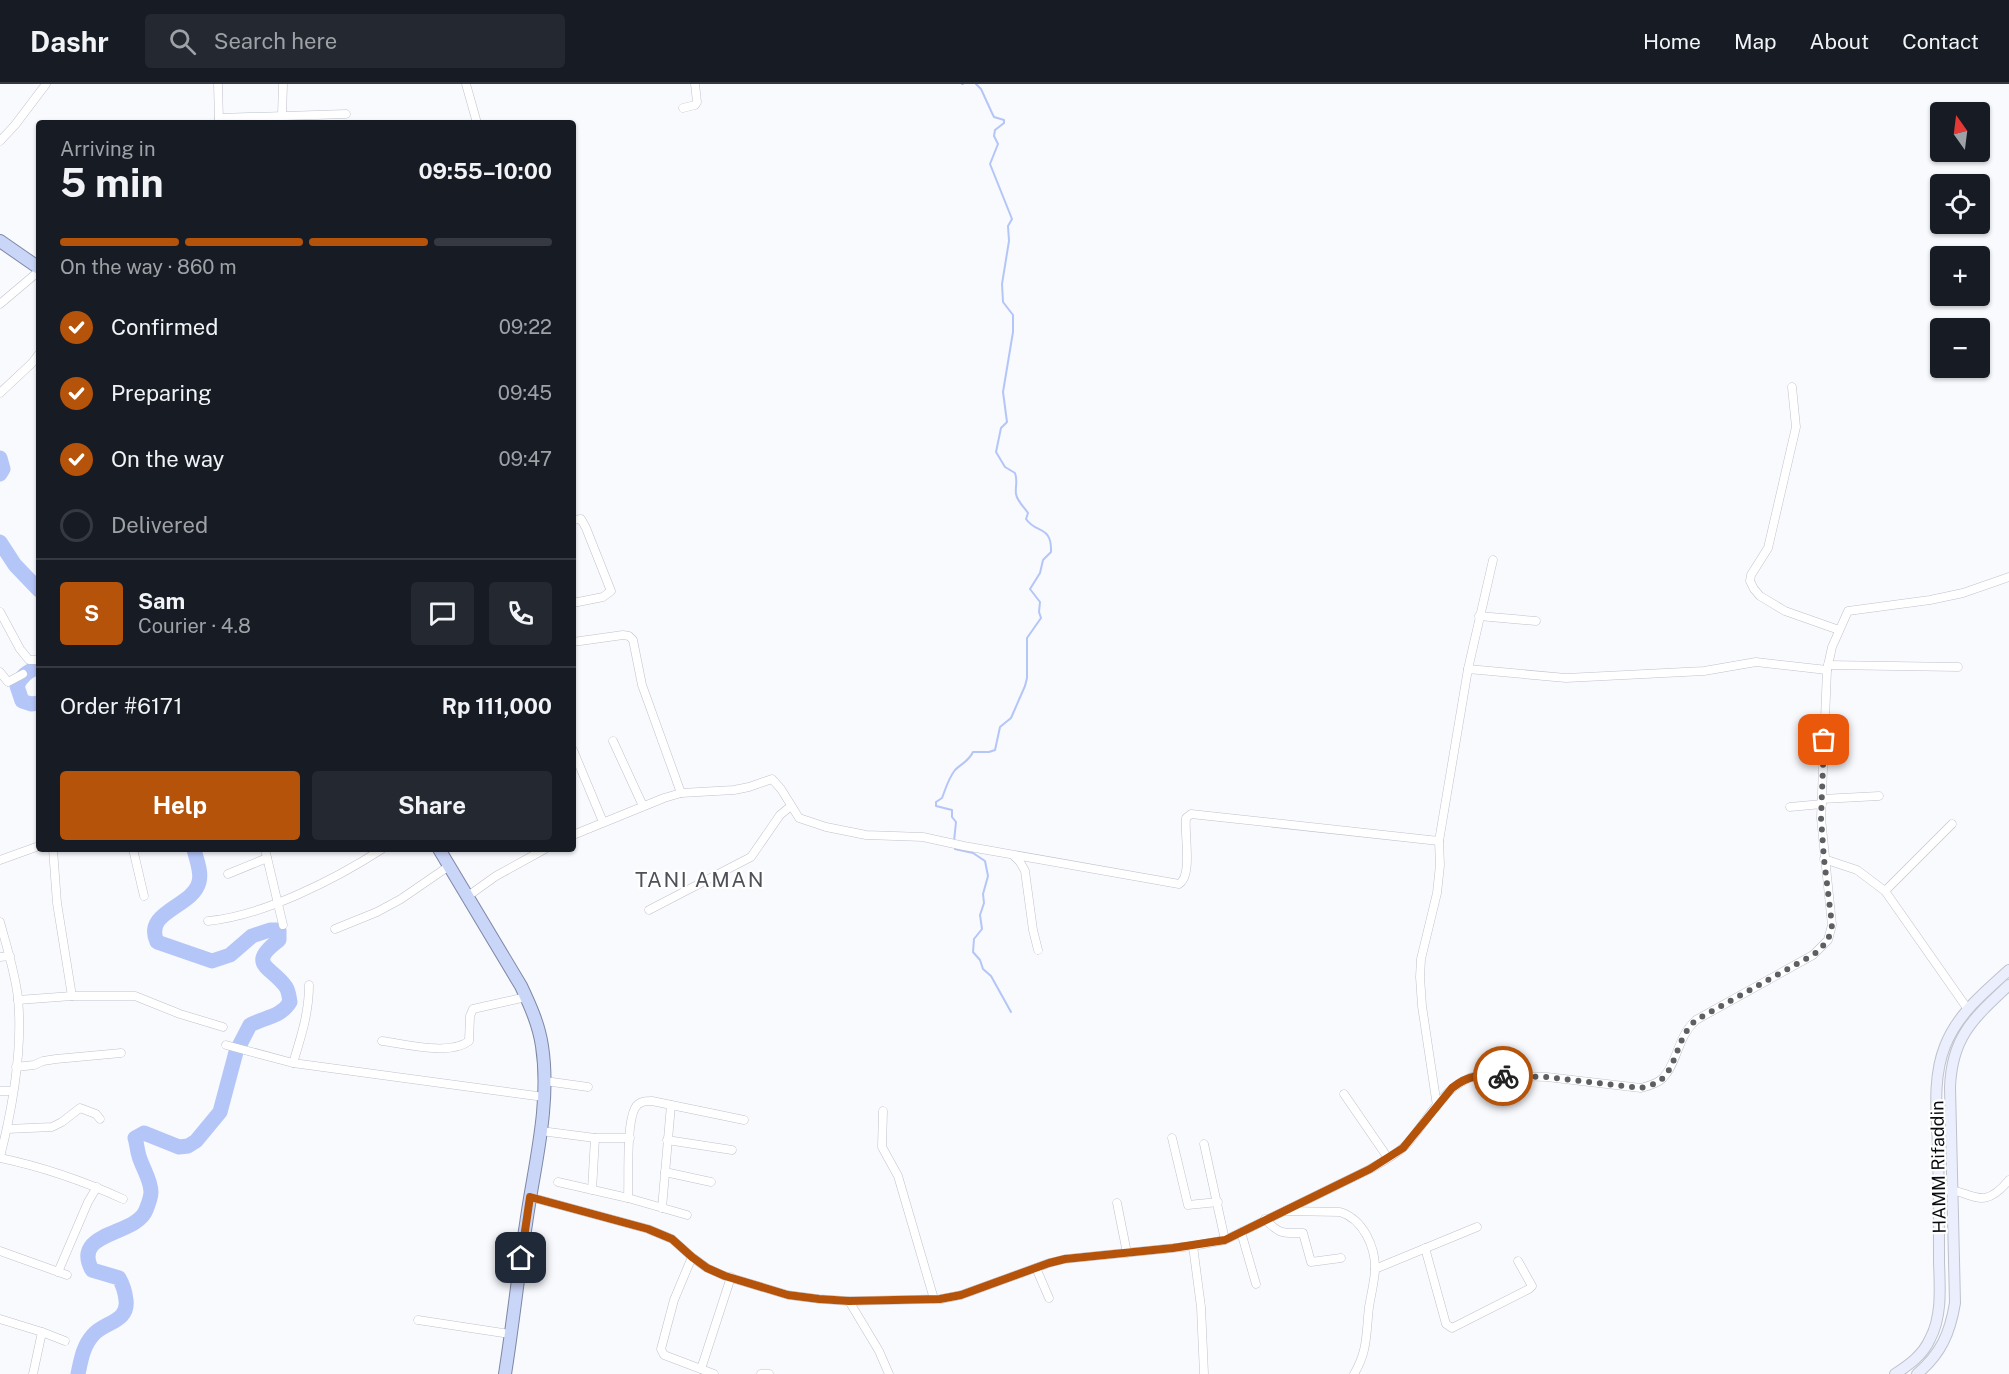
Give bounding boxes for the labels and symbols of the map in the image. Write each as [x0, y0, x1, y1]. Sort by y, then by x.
north arrow [1930, 102, 1990, 162]
pin [1798, 714, 1849, 765]
district label: TANI AMAN [635, 867, 765, 892]
courier [1473, 1046, 1533, 1106]
street label: HAMM Rifaddin [1926, 1100, 1950, 1234]
pin [495, 1232, 546, 1283]

